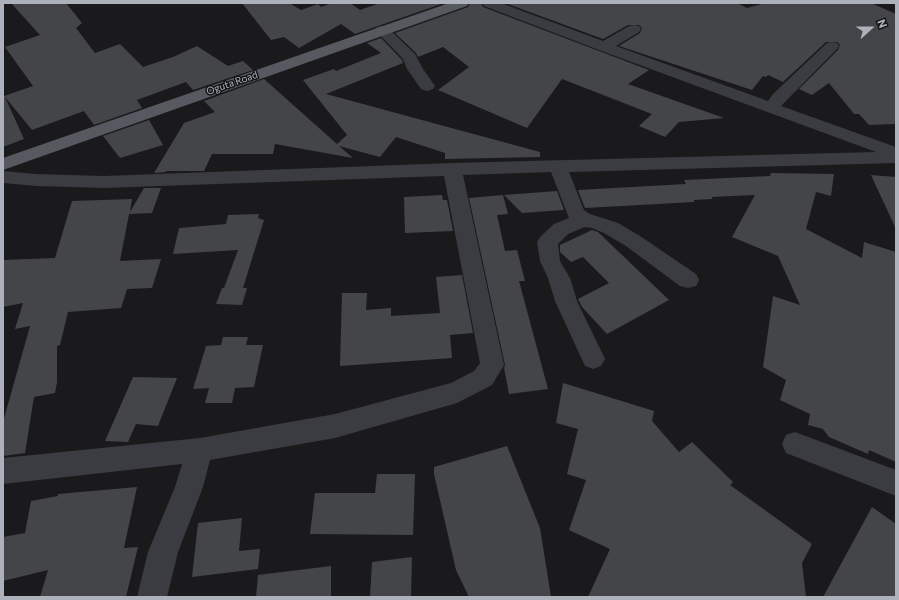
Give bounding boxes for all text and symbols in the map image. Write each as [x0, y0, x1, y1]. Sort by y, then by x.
north arrow [851, 8, 891, 48]
text: N [875, 17, 890, 30]
street label: Oguta Road [205, 69, 259, 97]

